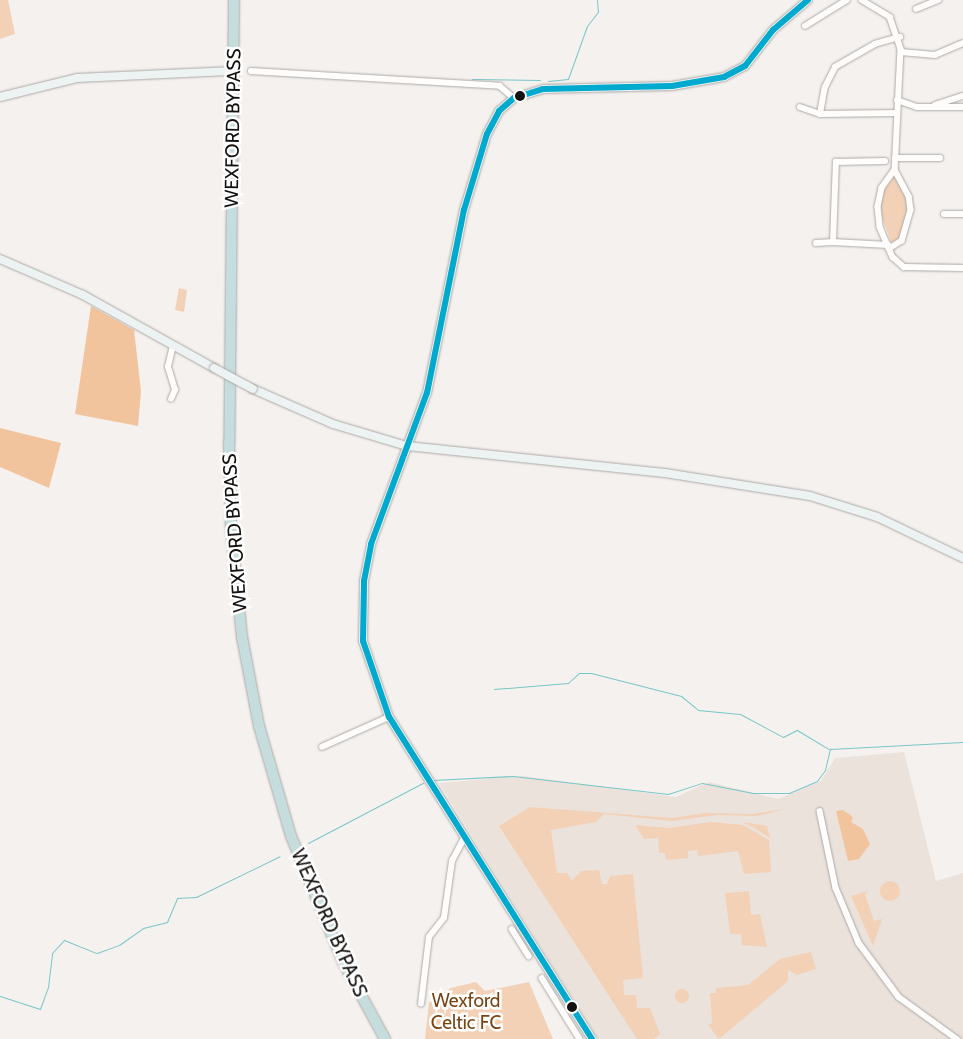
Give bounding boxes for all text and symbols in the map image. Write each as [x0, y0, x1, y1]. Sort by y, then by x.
street label: WEXFORD BYPASS [220, 48, 246, 208]
unlabelled marker [515, 91, 525, 101]
street label: WEXFORD BYPASS [218, 453, 252, 613]
street label: WEXFORD BYPASS [286, 846, 372, 1000]
park label: Wexford Celtic FC [431, 990, 501, 1034]
unlabelled marker [567, 1002, 577, 1012]

